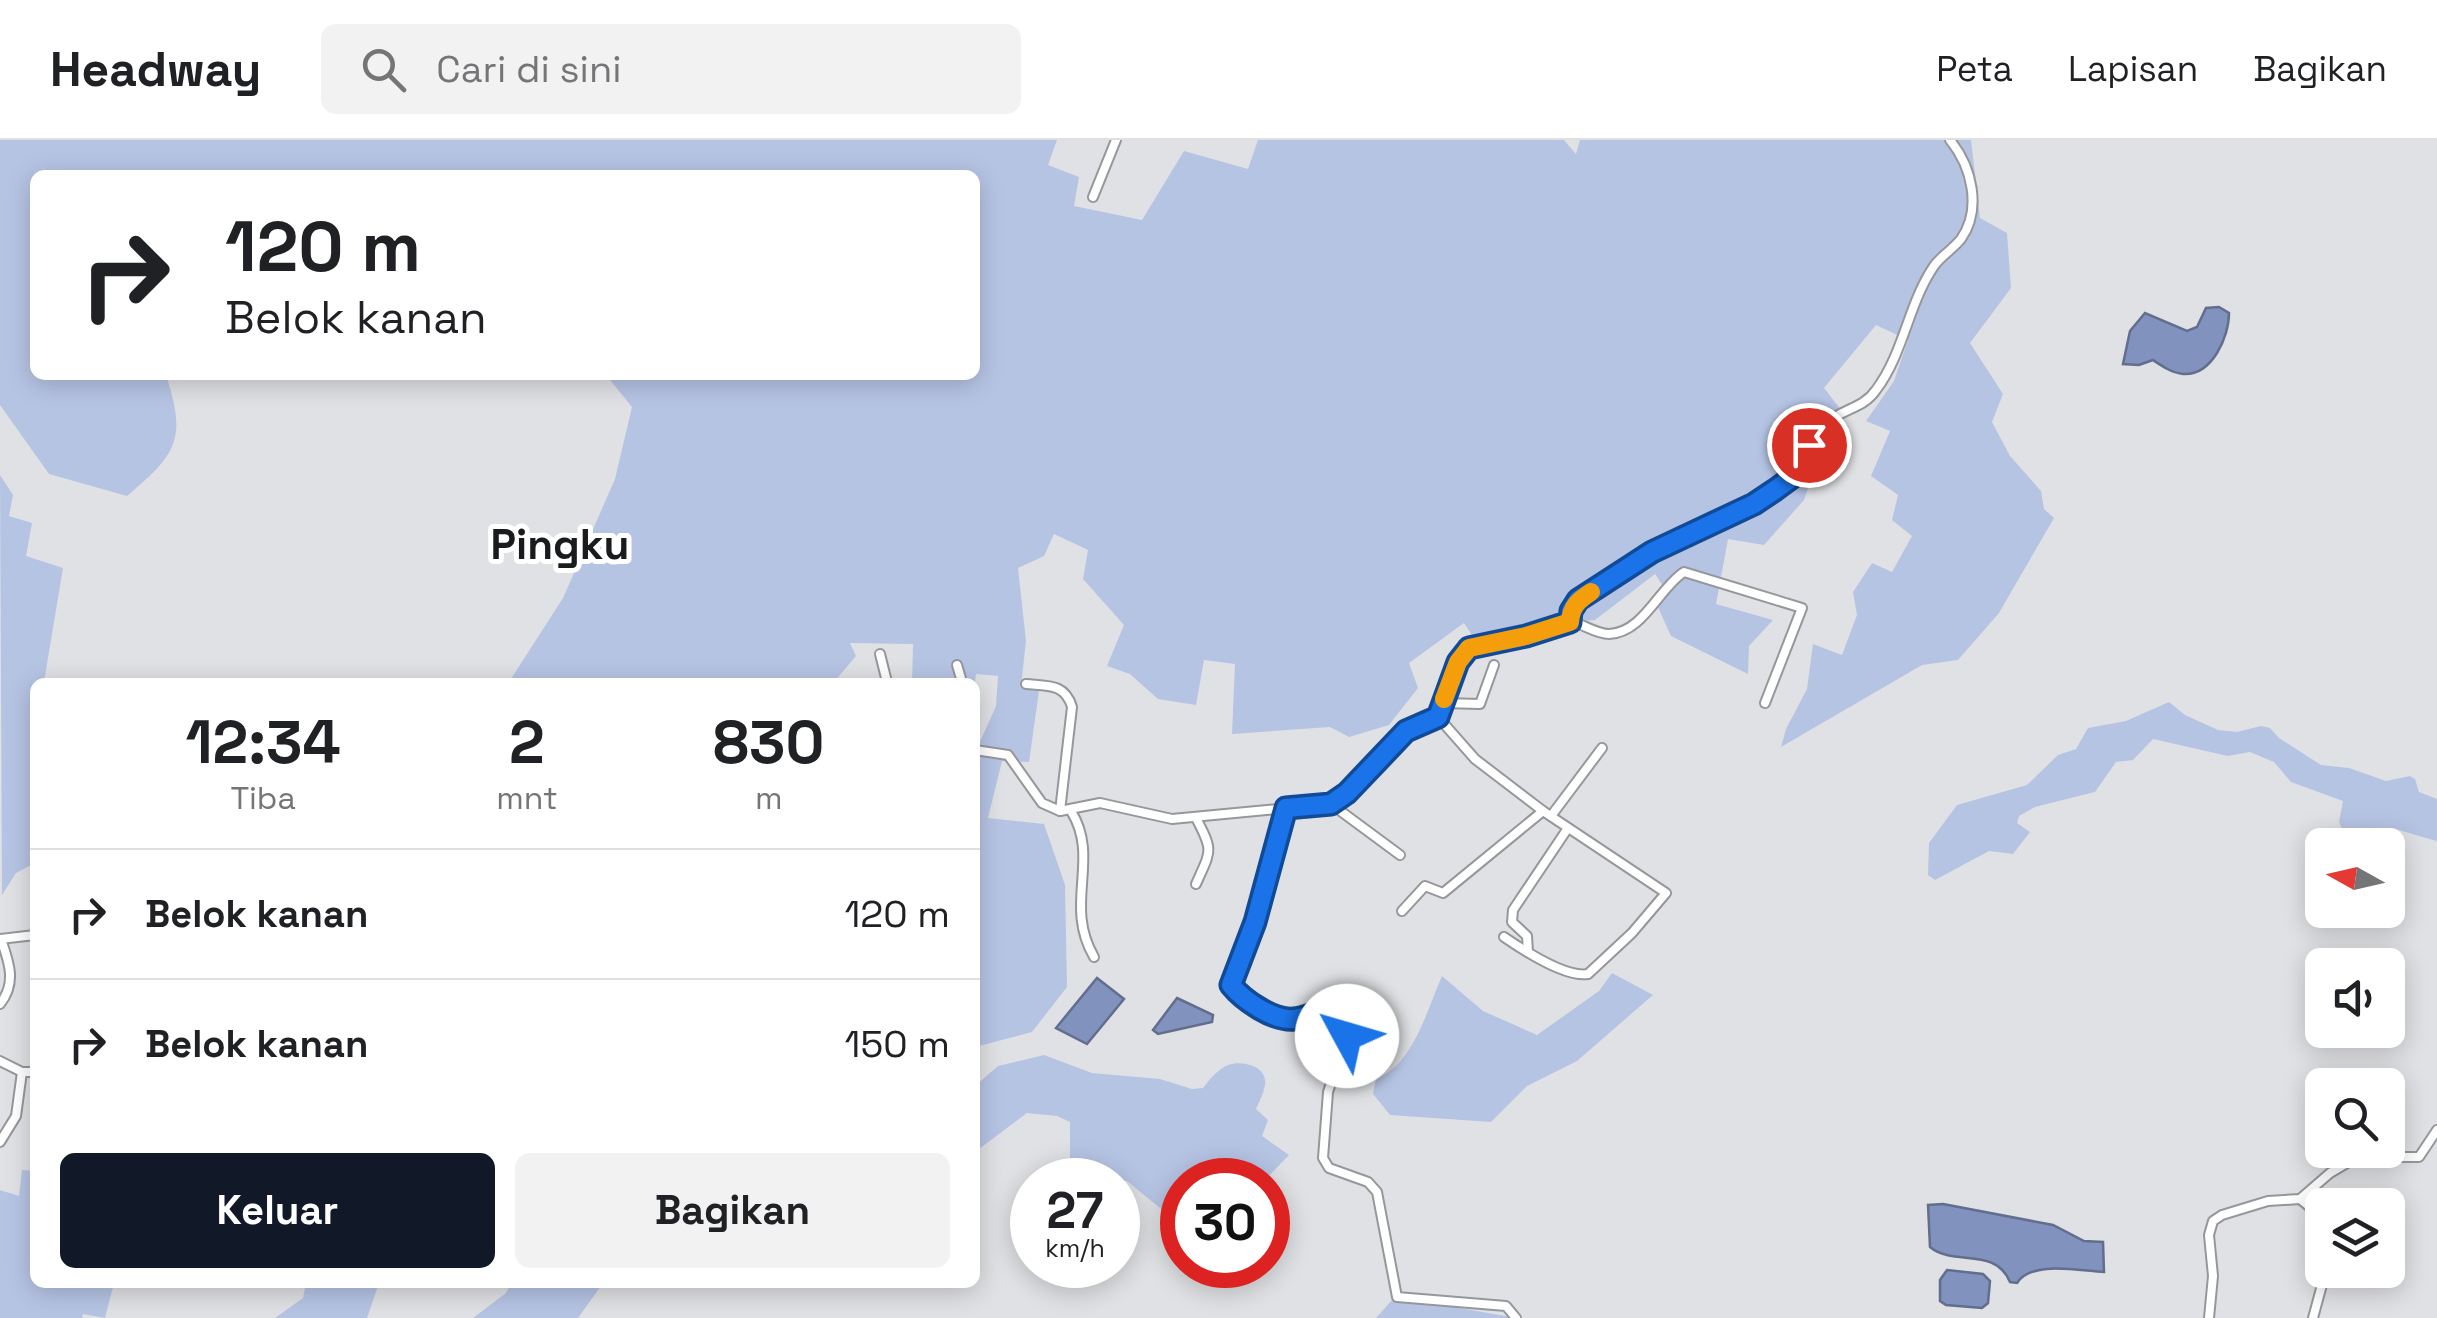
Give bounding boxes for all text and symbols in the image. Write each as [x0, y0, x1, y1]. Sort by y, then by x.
search box [321, 24, 1021, 114]
text: Headway [50, 39, 261, 100]
icon: search [356, 42, 411, 97]
text: Cari di sini [436, 45, 622, 93]
text: Peta [1936, 47, 2013, 91]
text: Lapisan [2068, 47, 2198, 91]
text: Bagikan [2253, 47, 2387, 91]
text: 120 m [225, 202, 421, 291]
icon: right [60, 210, 190, 340]
text: Belok kanan [225, 289, 487, 346]
pin [1767, 403, 1852, 488]
icon: arrive [1782, 418, 1837, 473]
district label: Pingku [491, 518, 629, 571]
text: 12:34 [185, 704, 341, 781]
text: 2 [509, 704, 545, 781]
text: 830 [713, 704, 824, 781]
text: Tiba [230, 778, 296, 818]
text: mnt [496, 778, 558, 818]
text: m [755, 778, 783, 818]
north arrow [2305, 828, 2405, 928]
map controls [2305, 828, 2405, 1288]
icon: right [60, 887, 115, 942]
text: Belok kanan [145, 890, 368, 938]
text: 120 m [844, 890, 950, 938]
button: sound [2305, 948, 2405, 1048]
position arrow [1295, 984, 1399, 1088]
icon: right [60, 1017, 115, 1072]
text: Belok kanan [145, 1020, 368, 1068]
text: 150 m [845, 1020, 950, 1068]
button: search [2305, 1068, 2405, 1168]
button: Keluar [60, 1153, 495, 1268]
button: Bagikan [515, 1153, 950, 1268]
speed limit sign: 30 [1160, 1158, 1290, 1288]
text: 27 [1047, 1179, 1103, 1243]
button: layers [2305, 1188, 2405, 1288]
text: km/h [1045, 1232, 1105, 1264]

